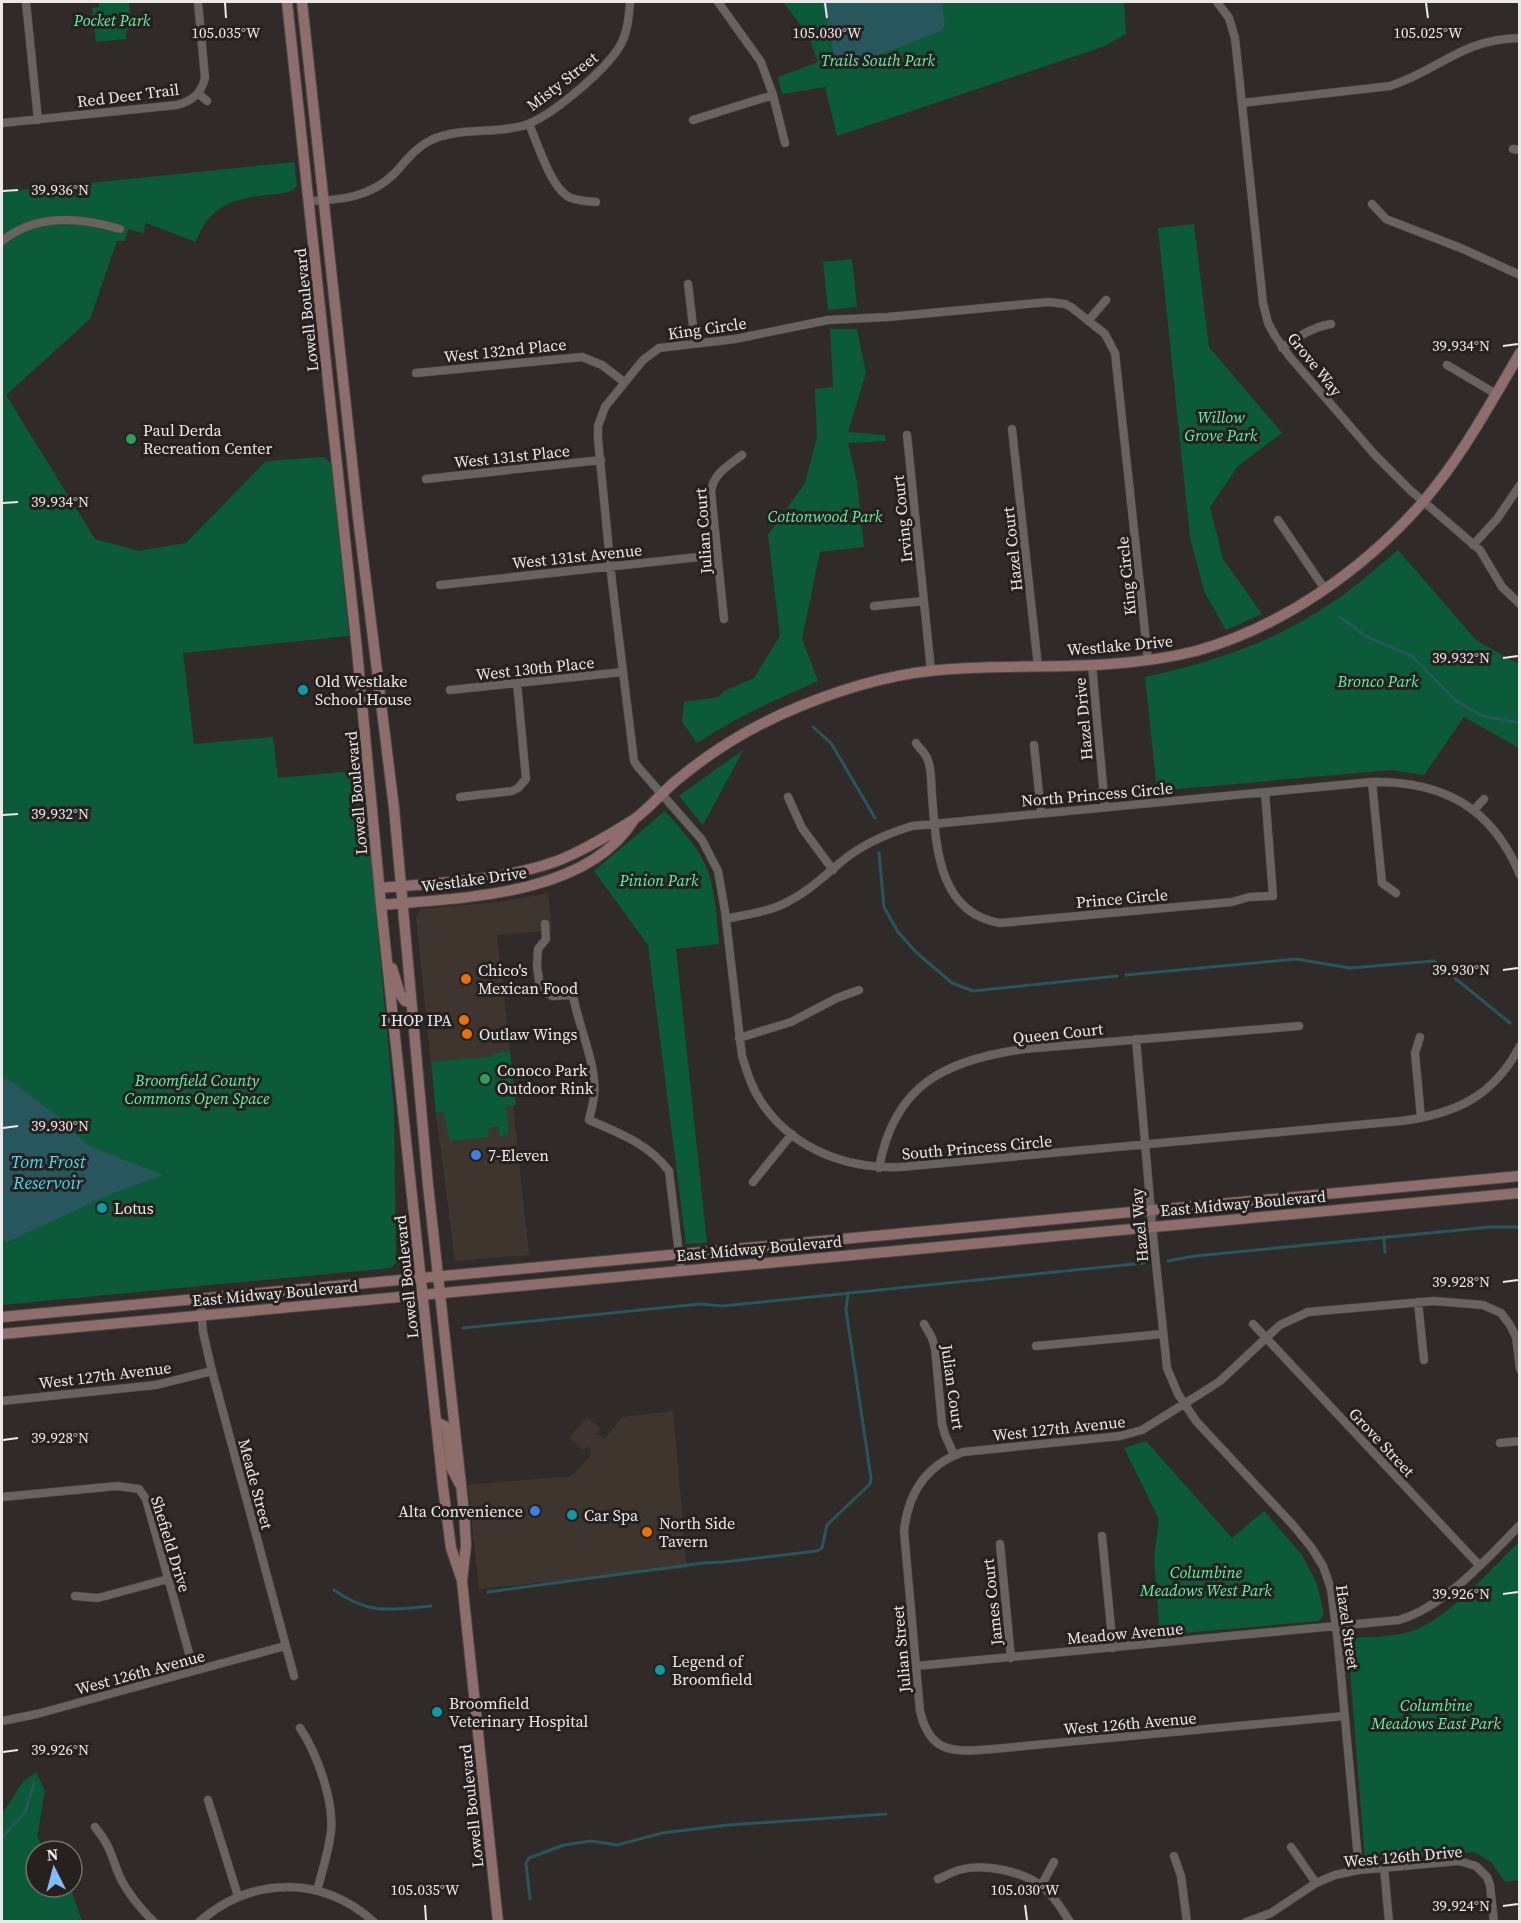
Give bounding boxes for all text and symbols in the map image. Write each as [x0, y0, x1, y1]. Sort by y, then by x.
park label: Pocket Park [73, 9, 151, 31]
text: 105.035°W [192, 22, 261, 43]
text: 105.030°W [793, 22, 862, 43]
text: 105.025°W [1394, 22, 1463, 43]
street label: Misty Street [522, 46, 603, 116]
park label: Trails South Park [821, 49, 936, 71]
street label: Red Deer Trail [76, 78, 180, 112]
text: 39.936°N [31, 179, 89, 200]
street label: Lowell Boulevard [289, 247, 323, 373]
street label: King Circle [666, 312, 748, 344]
street label: Grove Way [1283, 328, 1348, 401]
street label: West 132nd Place [443, 333, 567, 367]
text: 39.934°N [1432, 335, 1490, 356]
park label: Willow Grove Park [1185, 406, 1258, 446]
place label: Paul Derda Recreation Center [143, 419, 272, 459]
marker: Paul Derda Recreation Center [124, 432, 138, 446]
street label: West 131st Place [453, 439, 571, 473]
street label: Irving Court [886, 473, 918, 564]
street label: Julian Court [689, 486, 717, 576]
text: 39.934°N [31, 491, 89, 512]
park label: Cottonwood Park [768, 505, 883, 527]
street label: Hazel Court [997, 505, 1027, 592]
street label: King Circle [1111, 535, 1141, 617]
street label: West 131st Avenue [511, 538, 643, 574]
street label: Westlake Drive [1066, 629, 1174, 661]
text: 39.932°N [1432, 647, 1490, 668]
street label: West 130th Place [475, 651, 595, 685]
place label: Old Westlake School House [315, 670, 412, 710]
park label: Bronco Park [1337, 670, 1419, 692]
street label: Hazel Drive [1068, 677, 1098, 761]
marker: Old Westlake School House [296, 683, 310, 697]
street label: Lowell Boulevard [340, 730, 372, 856]
street label: North Princess Circle [1020, 776, 1174, 812]
text: 39.932°N [31, 803, 89, 824]
street label: Westlake Drive [420, 861, 528, 897]
park label: Pinion Park [618, 869, 699, 891]
street label: Prince Circle [1075, 883, 1169, 913]
place label: Chico's Mexican Food [478, 959, 578, 999]
text: 39.930°N [1432, 959, 1490, 980]
marker: Chico's Mexican Food [459, 972, 473, 986]
place label: I HOP IPA [381, 1009, 452, 1031]
marker: I HOP IPA [457, 1013, 471, 1027]
street label: Queen Court [1012, 1017, 1105, 1049]
place label: Outlaw Wings [479, 1023, 578, 1045]
marker: Outlaw Wings [460, 1027, 474, 1041]
place label: Conoco Park Outdoor Rink [497, 1059, 594, 1099]
park label: Broomfield County Commons Open Space [125, 1069, 270, 1109]
marker: Conoco Park Outdoor Rink [478, 1072, 492, 1086]
text: 39.930°N [31, 1115, 89, 1136]
street label: South Princess Circle [901, 1129, 1053, 1165]
place label: 7-Eleven [488, 1144, 549, 1166]
marker: 7-Eleven [469, 1148, 483, 1162]
water label: Tom Frost Reservoir [11, 1149, 86, 1195]
street label: East Midway Boulevard [1159, 1185, 1327, 1221]
street label: Hazel Way [1125, 1186, 1153, 1263]
place label: Lotus [114, 1197, 154, 1219]
marker: Lotus [95, 1201, 109, 1215]
street label: Lowell Boulevard [389, 1214, 423, 1340]
street label: East Midway Boulevard [675, 1230, 843, 1266]
text: 39.928°N [1432, 1271, 1490, 1292]
street label: East Midway Boulevard [191, 1275, 359, 1311]
street label: Julian Court [936, 1342, 970, 1432]
street label: West 127th Avenue [37, 1356, 173, 1394]
street label: Grove Street [1344, 1403, 1420, 1482]
street label: West 127th Avenue [992, 1410, 1126, 1446]
text: 39.928°N [31, 1427, 89, 1448]
street label: Meade Street [233, 1436, 279, 1532]
street label: Shefield Drive [146, 1493, 196, 1595]
place label: Alta Convenience [398, 1500, 523, 1522]
marker: Alta Convenience [528, 1504, 542, 1518]
place label: Car Spa [584, 1504, 639, 1526]
marker: Car Spa [565, 1508, 579, 1522]
place label: North Side Tavern [659, 1512, 735, 1552]
marker: North Side Tavern [640, 1525, 654, 1539]
street label: James Court [976, 1557, 1008, 1648]
park label: Columbine Meadows West Park [1139, 1561, 1272, 1601]
street label: Hazel Street [1331, 1583, 1365, 1672]
text: 39.926°N [1432, 1583, 1490, 1604]
street label: Julian Street [886, 1604, 916, 1694]
street label: Meadow Avenue [1066, 1617, 1184, 1649]
street label: West 126th Avenue [73, 1644, 207, 1700]
place label: Legend of Broomfield [672, 1650, 752, 1690]
marker: Legend of Broomfield [653, 1663, 667, 1677]
place label: Broomfield Veterinary Hospital [449, 1692, 589, 1732]
park label: Columbine Meadows East Park [1370, 1694, 1501, 1734]
marker: Broomfield Veterinary Hospital [430, 1705, 444, 1719]
street label: West 126th Avenue [1063, 1706, 1197, 1740]
text: 39.926°N [31, 1739, 89, 1760]
street label: Lowell Boulevard [454, 1743, 488, 1869]
north arrow [24, 1839, 84, 1899]
street label: West 126th Drive [1343, 1840, 1463, 1872]
text: N [45, 1842, 60, 1866]
text: 105.035°W [391, 1879, 460, 1900]
text: 105.030°W [991, 1879, 1060, 1900]
text: 39.924°N [1432, 1895, 1490, 1916]

